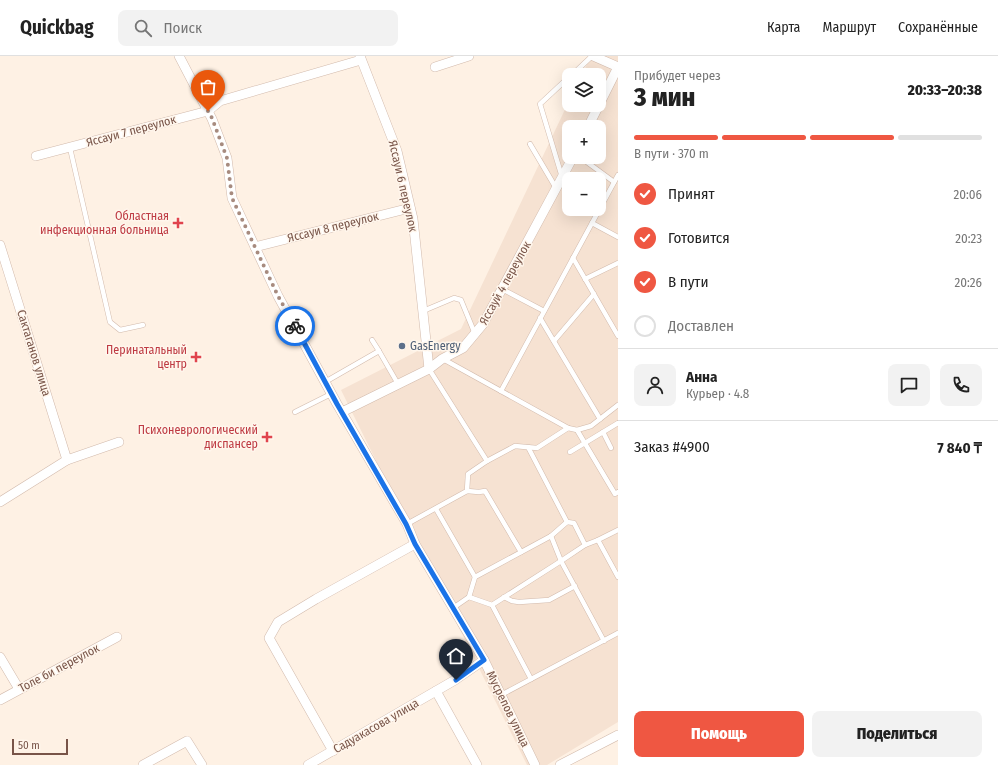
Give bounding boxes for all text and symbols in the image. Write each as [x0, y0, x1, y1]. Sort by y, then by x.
search box [118, 10, 398, 46]
text: Quickbag [20, 16, 94, 39]
icon: search [132, 17, 154, 39]
text: Поиск [164, 19, 202, 37]
text: Карта [767, 19, 800, 36]
text: Маршрут [822, 19, 876, 36]
text: Сохранённые [898, 19, 978, 36]
map controls [562, 68, 606, 216]
button: layers [562, 68, 606, 112]
text: Прибудет через [634, 68, 721, 83]
pin [191, 70, 225, 111]
icon: bag [197, 76, 219, 98]
text: 20:33–20:38 [908, 81, 982, 99]
text: 3 мин [634, 82, 695, 113]
street label: Яссауи 7 переулок [85, 112, 178, 150]
button: + [562, 120, 606, 164]
street label: Яссауи 6 переулок [386, 139, 420, 233]
text: В пути · 370 m [634, 146, 709, 161]
button: − [562, 172, 606, 216]
icon: check [634, 183, 656, 205]
text: Принят [668, 185, 715, 203]
text: 20:06 [954, 187, 982, 202]
place label: Областная инфекционная больница [40, 209, 169, 237]
street label: Яссауи 8 переулок [286, 209, 380, 245]
marker: Областная инфекционная больница [172, 217, 184, 229]
icon: check [634, 227, 656, 249]
text: Готовится [668, 229, 730, 247]
text: 20:23 [955, 231, 982, 246]
street label: Яссауй 4 переулок [476, 238, 534, 327]
icon: check [634, 271, 656, 293]
text: В пути [668, 273, 709, 291]
text: 20:26 [955, 275, 982, 290]
courier [275, 306, 315, 346]
street label: Сактаганов улица [14, 308, 54, 398]
icon: bike [284, 315, 306, 337]
text: Доставлен [668, 317, 734, 335]
place label: GasEnergy [410, 339, 461, 353]
marker: GasEnergy [397, 341, 407, 351]
place label: Перинатальный центр [106, 343, 187, 371]
marker: Перинатальный центр [190, 351, 202, 363]
button: person [634, 364, 676, 406]
button: chat [888, 364, 930, 406]
button: phone [940, 364, 982, 406]
text: Анна [686, 368, 718, 386]
text: Курьер · 4.8 [686, 386, 749, 401]
place label: Психоневрологический диспансер [138, 423, 258, 451]
marker: Психоневрологический диспансер [261, 431, 273, 443]
text: Заказ #4900 [634, 438, 710, 456]
text: 7 840 ₸ [937, 439, 982, 457]
pin [439, 639, 473, 680]
street label: Толе би переулок [16, 641, 102, 695]
icon: home [445, 645, 467, 667]
street label: Мусрепов улица [484, 669, 533, 749]
street label: Садуакасова улица [331, 696, 421, 756]
button: Помощь [634, 711, 804, 757]
button: Поделиться [812, 711, 982, 757]
scale bar [12, 737, 68, 756]
text: 50 m [18, 739, 40, 752]

